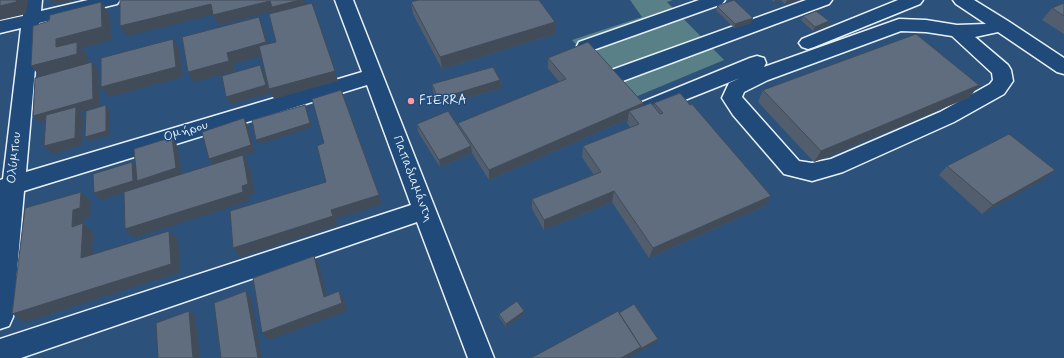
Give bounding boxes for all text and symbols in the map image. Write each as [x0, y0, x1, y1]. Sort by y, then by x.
place label: FIERRA [419, 93, 467, 109]
marker: FIERRA [406, 96, 416, 106]
street label: Ομήρου [162, 118, 210, 146]
street label: Ολύμπου [5, 131, 25, 185]
street label: Παπαδιαμάντη [388, 134, 436, 224]

